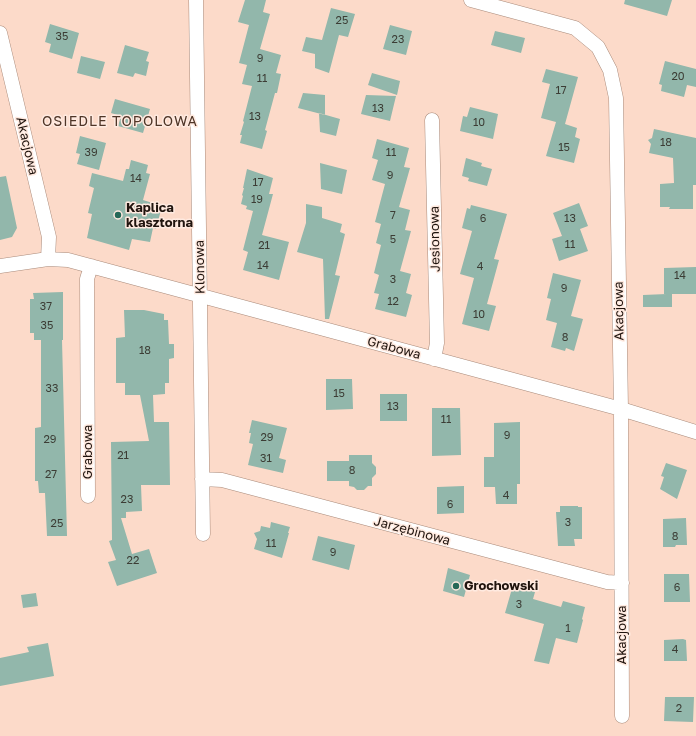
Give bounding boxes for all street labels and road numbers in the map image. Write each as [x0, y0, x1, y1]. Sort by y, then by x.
street label: Akacjowa [13, 115, 41, 177]
street label: Jesionowa [427, 206, 443, 272]
street label: Klonowa [192, 240, 208, 294]
street label: Akacjowa [611, 281, 627, 341]
street label: Grabowa [366, 333, 422, 363]
street label: Grabowa [80, 425, 96, 479]
street label: Jarzębinowa [372, 513, 452, 549]
street label: Akacjowa [614, 605, 630, 665]

